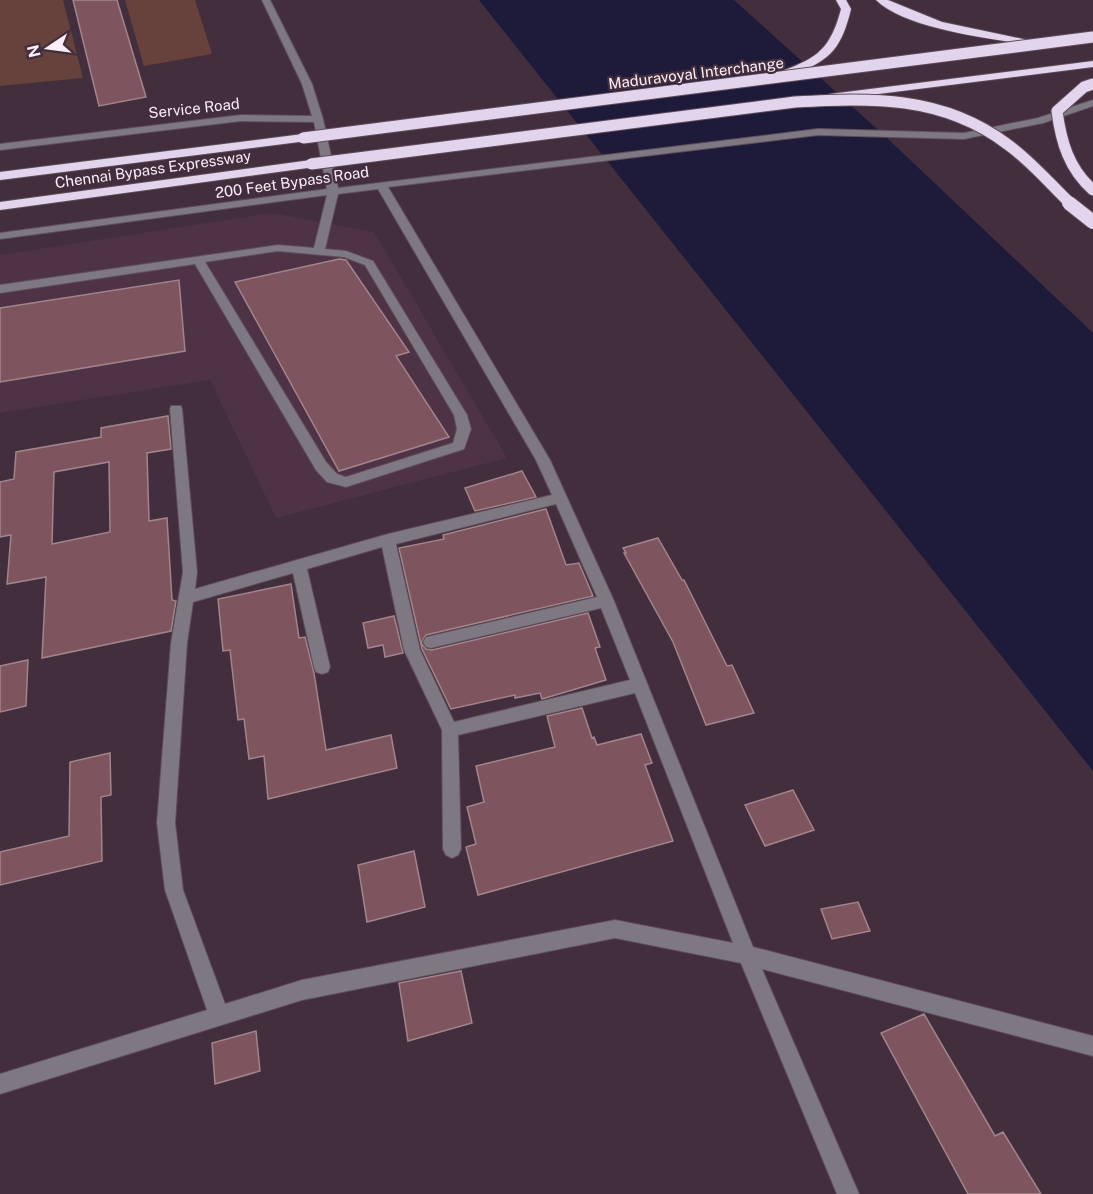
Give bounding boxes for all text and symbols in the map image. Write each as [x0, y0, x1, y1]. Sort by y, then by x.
north arrow [18, 18, 78, 78]
text: N [23, 43, 45, 59]
street label: Maduravoyal Interchange [607, 54, 785, 92]
street label: Service Road [148, 95, 240, 121]
street label: Chennai Bypass Expressway [54, 147, 252, 191]
street label: 200 Feet Bypass Road [214, 163, 370, 201]

